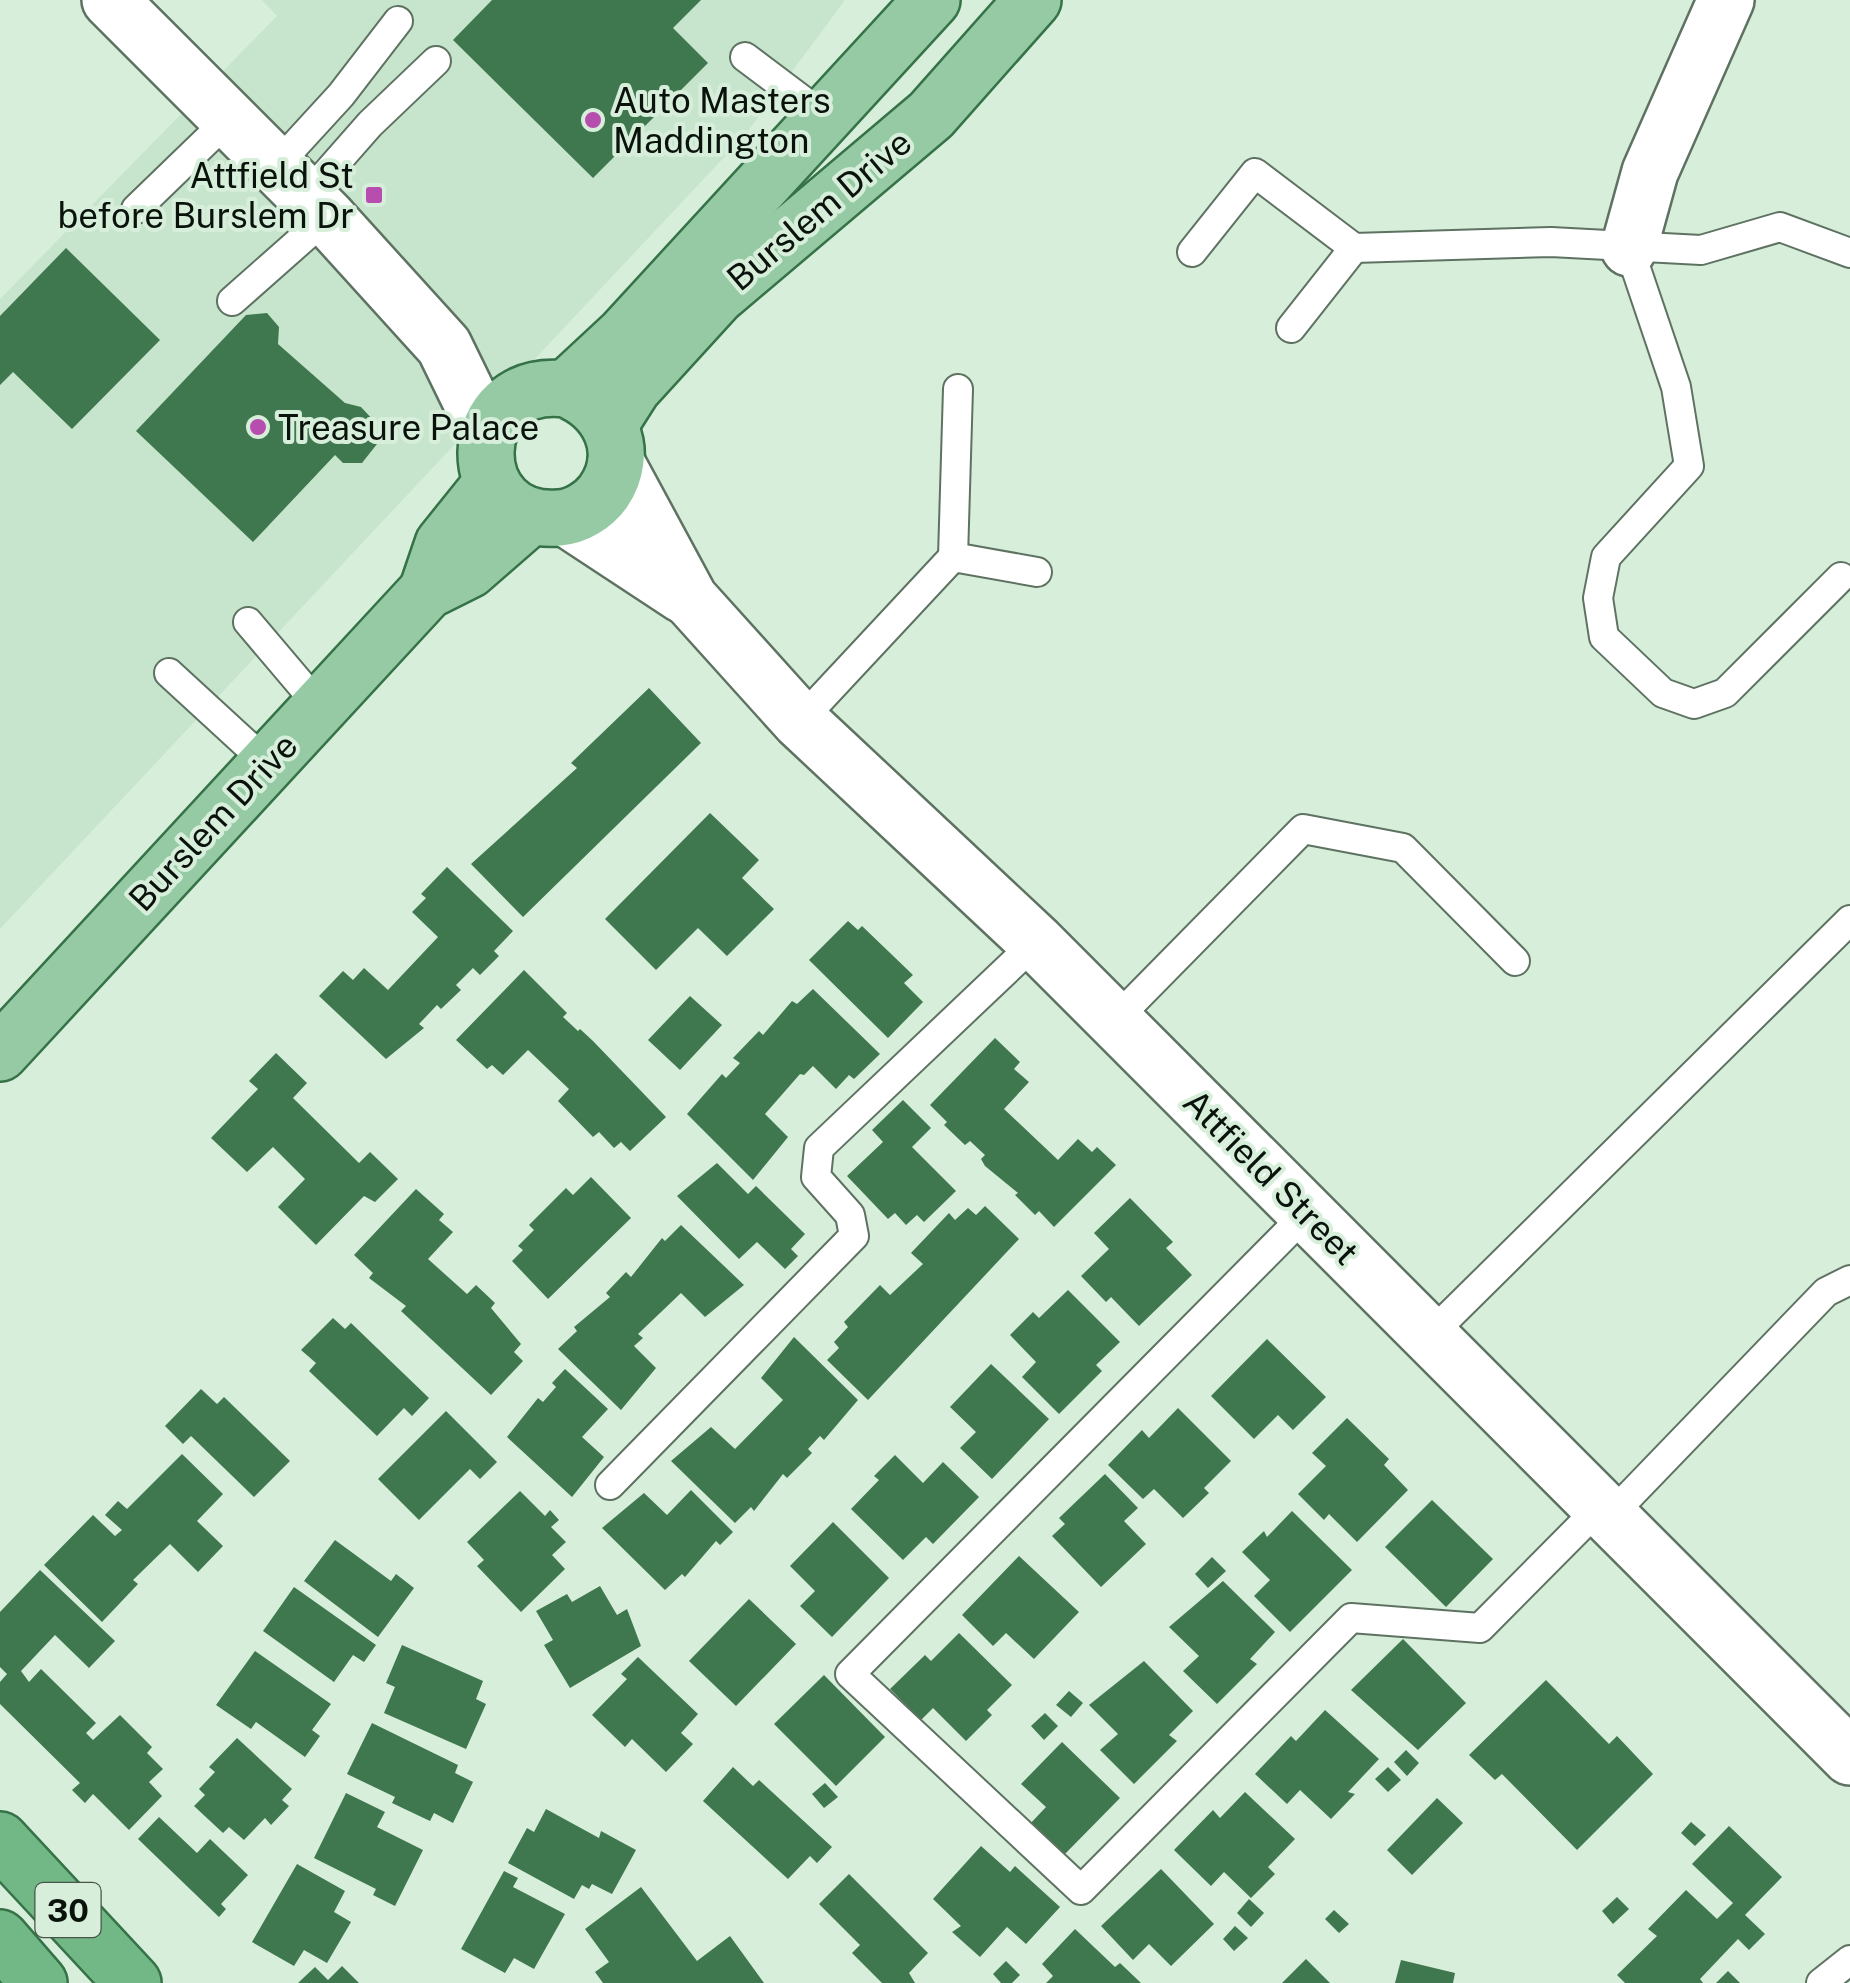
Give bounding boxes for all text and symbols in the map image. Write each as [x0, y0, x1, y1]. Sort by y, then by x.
place label: Auto Masters Maddington [613, 80, 831, 161]
marker: Auto Masters Maddington [582, 109, 604, 131]
street label: Burslem Drive [719, 121, 919, 299]
place label: Attfield St before Burslem Dr [57, 155, 354, 236]
marker: Attfield St before Burslem Dr [363, 184, 385, 206]
place label: Treasure Palace [278, 407, 539, 448]
marker: Treasure Palace [247, 416, 269, 438]
street label: Burslem Drive [120, 725, 306, 919]
street label: Attfield Street [1175, 1081, 1367, 1273]
road number: 30 [36, 1883, 100, 1937]

